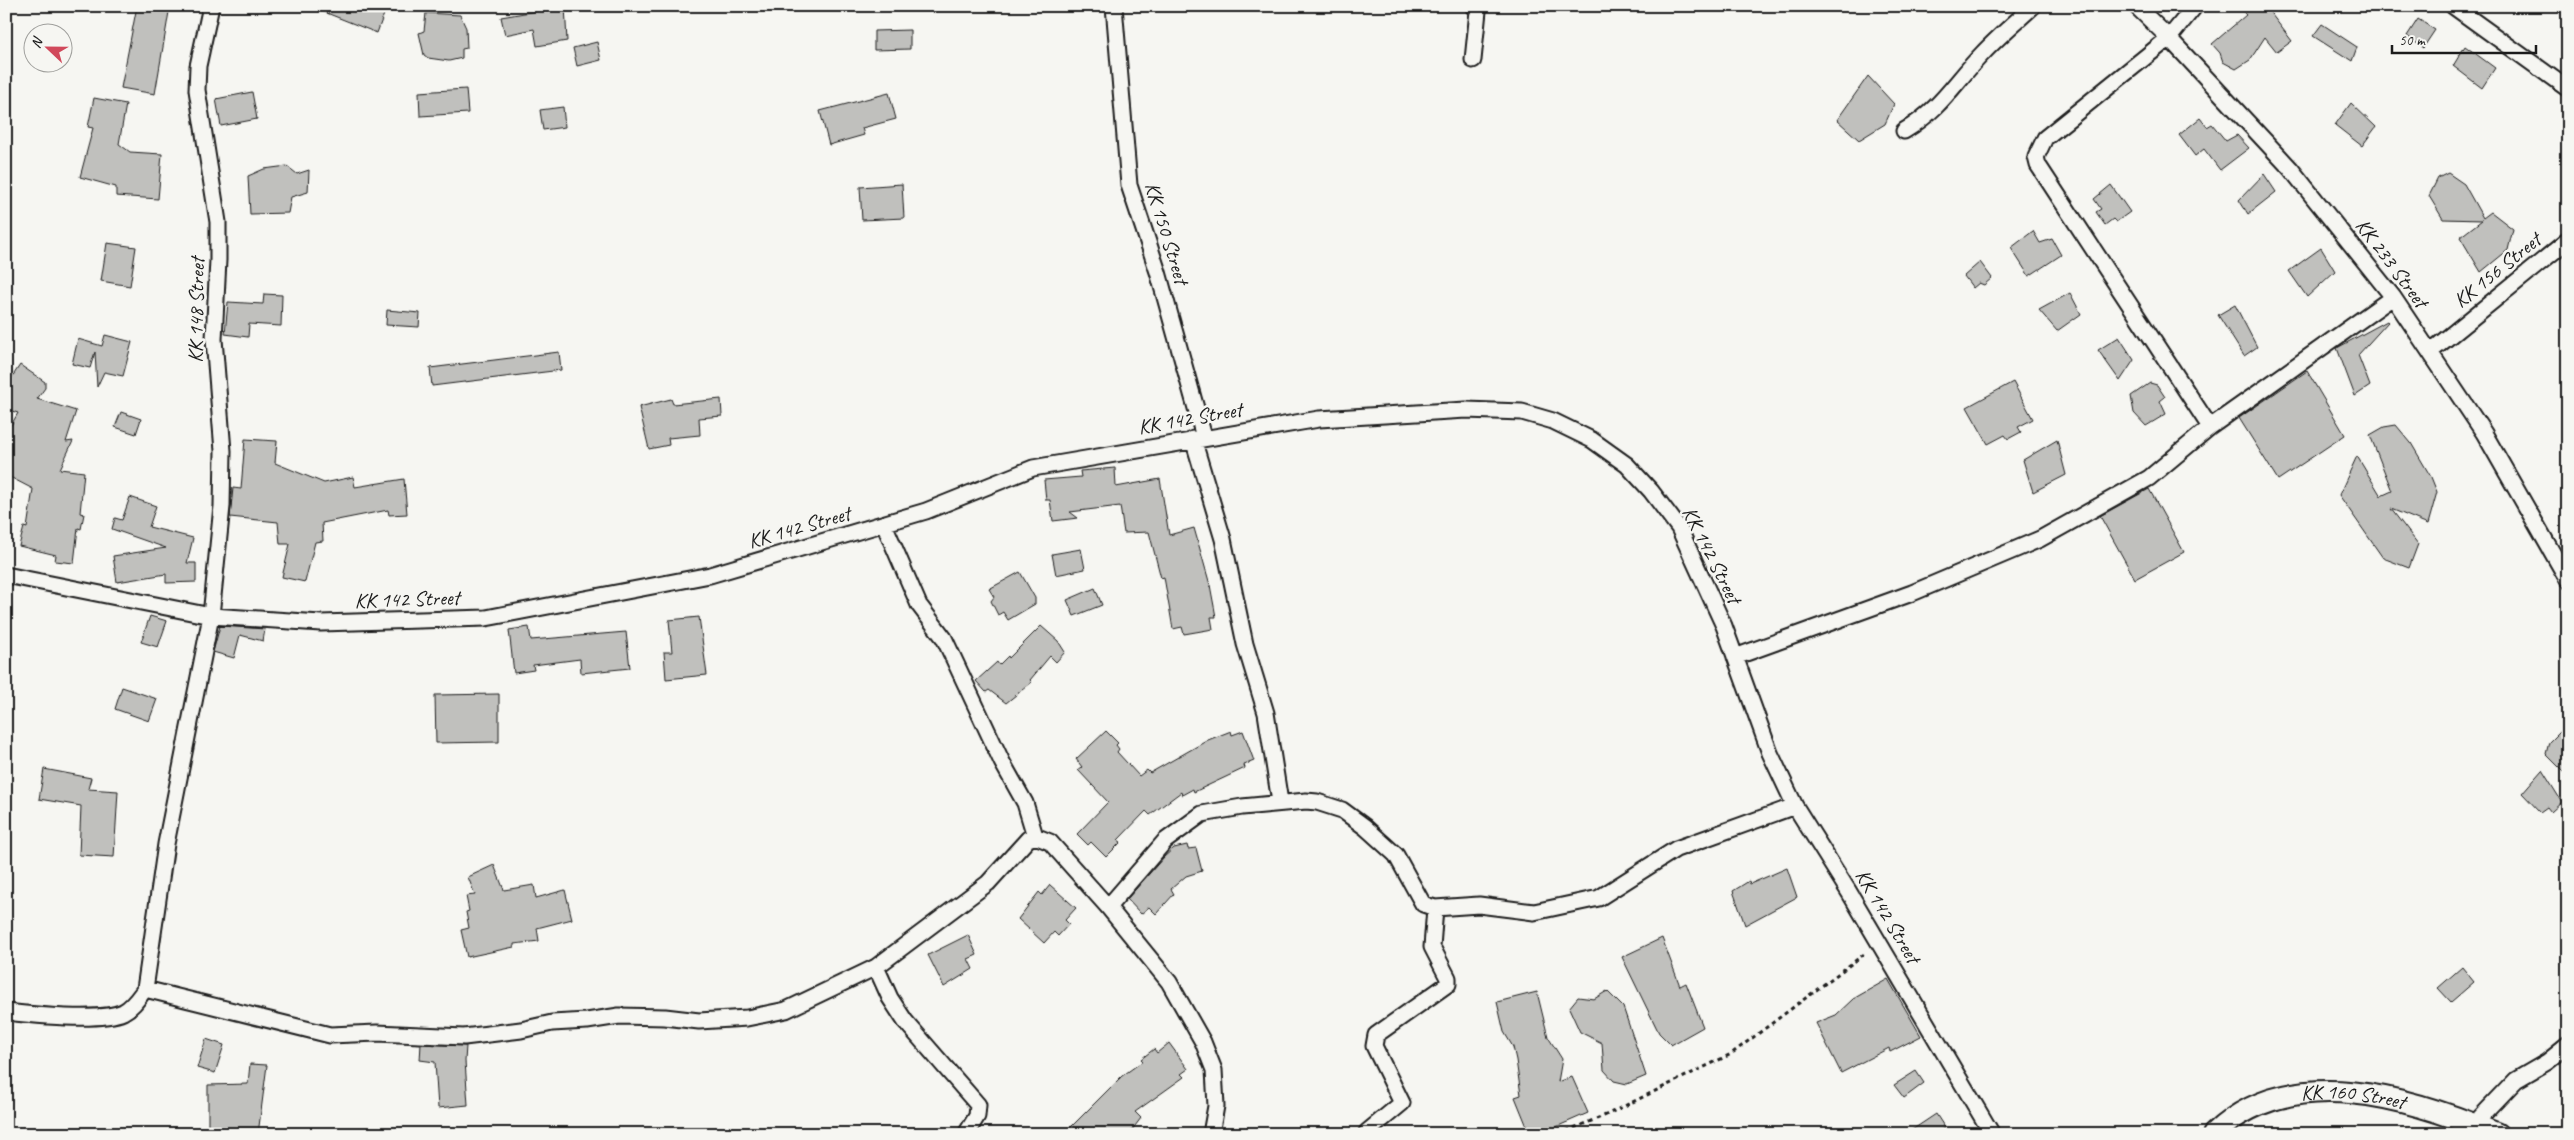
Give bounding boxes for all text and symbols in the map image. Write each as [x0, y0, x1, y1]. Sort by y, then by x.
north arrow [22, 22, 72, 72]
scale bar [2392, 22, 2535, 54]
text: 50 m [2399, 31, 2426, 50]
text: N [27, 34, 47, 51]
street label: KK 150 Street [1139, 179, 1196, 290]
street label: KK 233 Street [2350, 213, 2436, 315]
street label: KK 156 Street [2448, 225, 2548, 313]
street label: KK 148 Street [182, 254, 210, 363]
street label: KK 142 Street [1136, 396, 1247, 440]
street label: KK 142 Street [745, 499, 856, 554]
street label: KK 142 Street [1677, 502, 1749, 610]
street label: KK 142 Street [354, 584, 463, 614]
street label: KK 142 Street [1850, 864, 1928, 970]
street label: KK 160 Street [2299, 1078, 2411, 1115]

